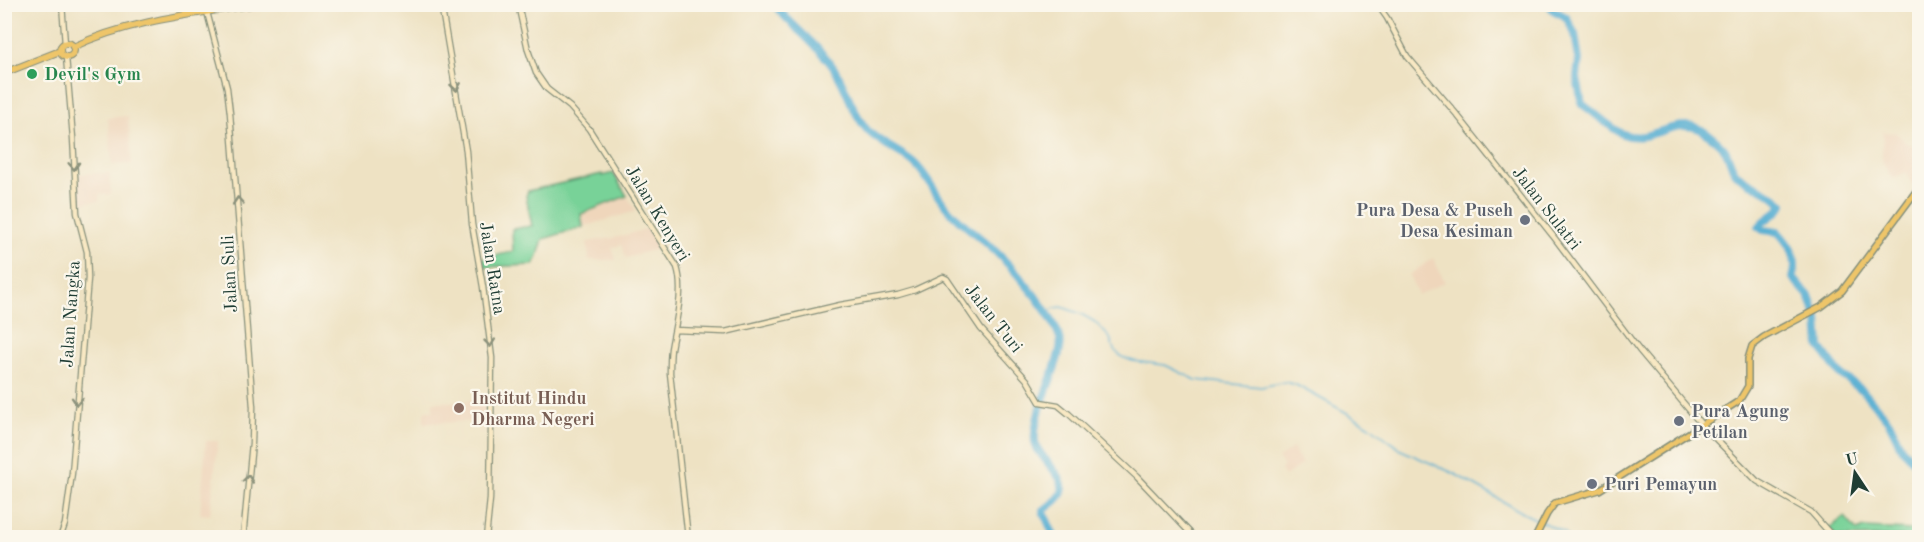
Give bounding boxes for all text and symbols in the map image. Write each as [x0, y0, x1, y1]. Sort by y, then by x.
place label: Devil's Gym [44, 66, 141, 84]
marker: Devil's Gym [25, 67, 39, 81]
one-way arrow [449, 82, 462, 92]
one-way arrow [68, 161, 81, 170]
street label: Jalan Kenyeri [622, 163, 693, 265]
street label: Jalan Sulatri [1508, 164, 1584, 254]
one-way arrow [232, 197, 245, 206]
place label: Pura Desa & Puseh Desa Kesiman [1356, 202, 1513, 241]
marker: Pura Desa & Puseh Desa Kesiman [1518, 213, 1532, 227]
street label: Jalan Ratna [476, 220, 508, 316]
street label: Jalan Suli [219, 235, 241, 313]
street label: Jalan Nangka [58, 260, 84, 368]
street label: Jalan Turi [961, 281, 1026, 357]
one-way arrow [483, 338, 496, 347]
place label: Institut Hindu Dharma Negeri [471, 390, 595, 429]
one-way arrow [71, 396, 84, 405]
marker: Institut Hindu Dharma Negeri [452, 401, 466, 415]
place label: Pura Agung Petilan [1691, 403, 1789, 442]
marker: Pura Agung Petilan [1672, 414, 1686, 428]
north arrow [1825, 443, 1885, 503]
text: U [1844, 451, 1860, 470]
one-way arrow [241, 475, 254, 484]
place label: Puri Pemayun [1604, 476, 1717, 494]
marker: Puri Pemayun [1585, 477, 1599, 491]

